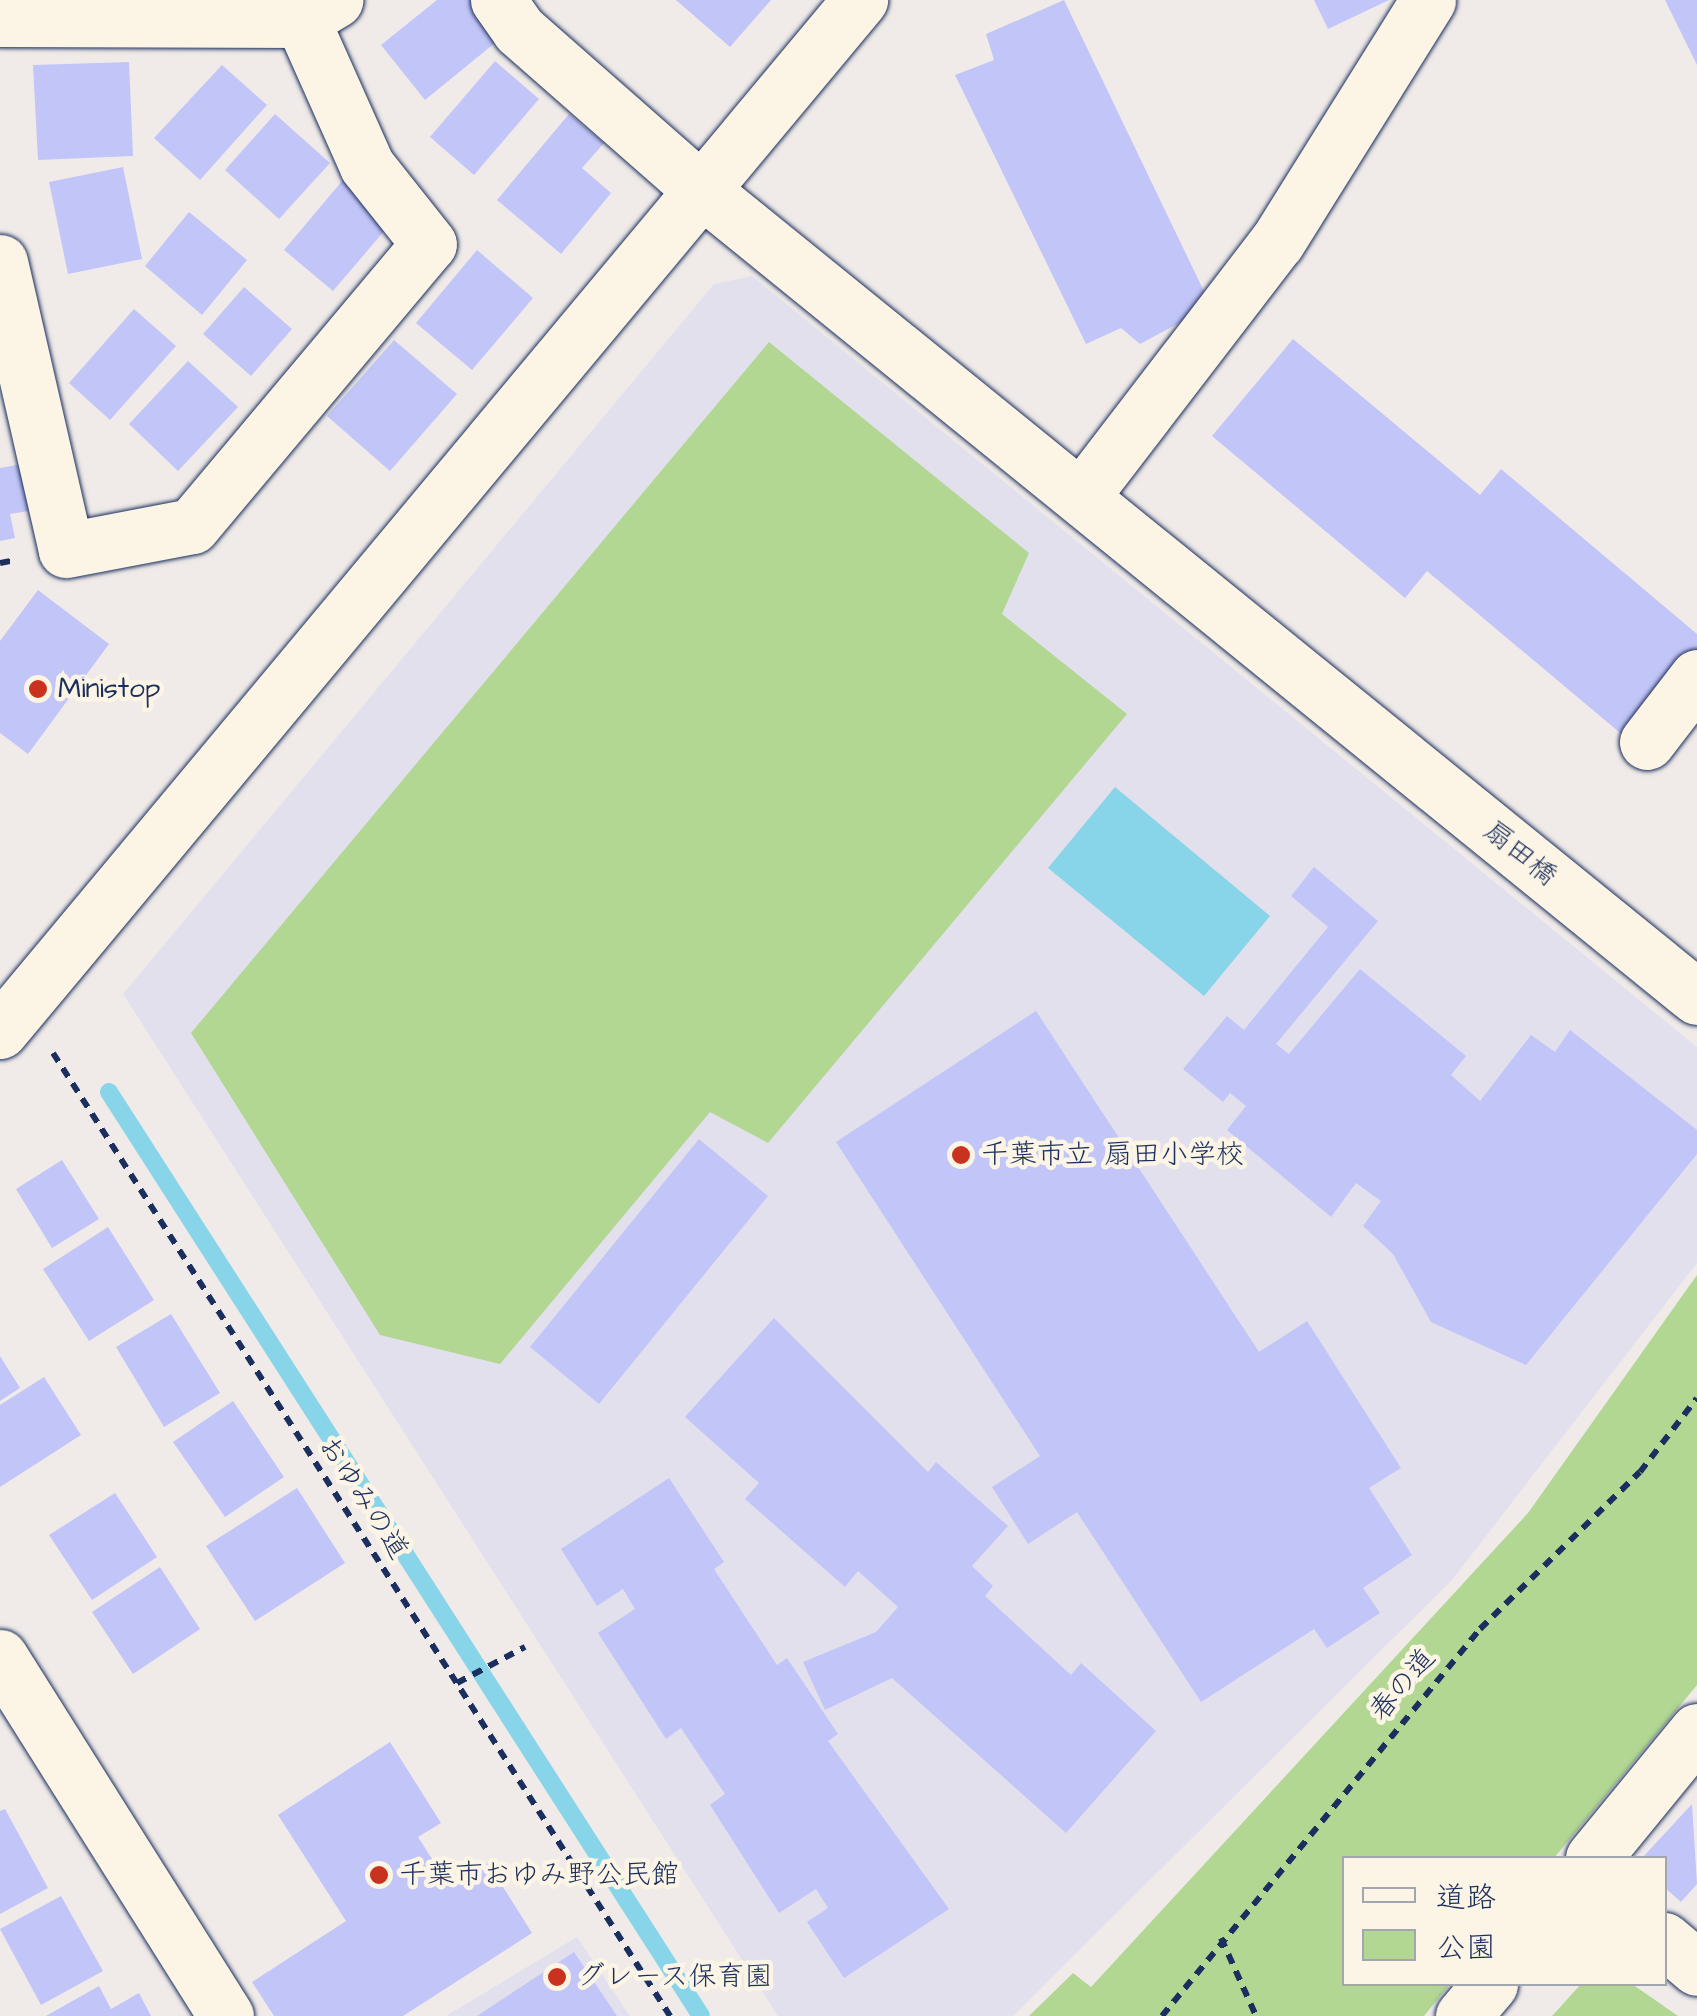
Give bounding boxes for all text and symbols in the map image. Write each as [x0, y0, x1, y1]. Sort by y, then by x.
place label: Ministop [58, 672, 160, 706]
marker: Ministop [27, 678, 49, 700]
street label: 扇田橋 [1477, 815, 1563, 893]
place label: 千葉市立 扇田小学校 [981, 1138, 1244, 1172]
marker: 千葉市立 扇田小学校 [950, 1144, 972, 1166]
street label: おゆみの道 [311, 1430, 415, 1566]
street label: 春の道 [1363, 1642, 1443, 1728]
legend [1342, 1856, 1667, 1986]
place label: 千葉市おゆみ野公民館 [399, 1858, 679, 1892]
marker: 千葉市おゆみ野公民館 [368, 1864, 390, 1886]
text: 道路 [1436, 1877, 1496, 1919]
text: 公園 [1436, 1927, 1496, 1969]
place label: グレース保育園 [577, 1960, 774, 1994]
marker: グレース保育園 [546, 1966, 568, 1988]

